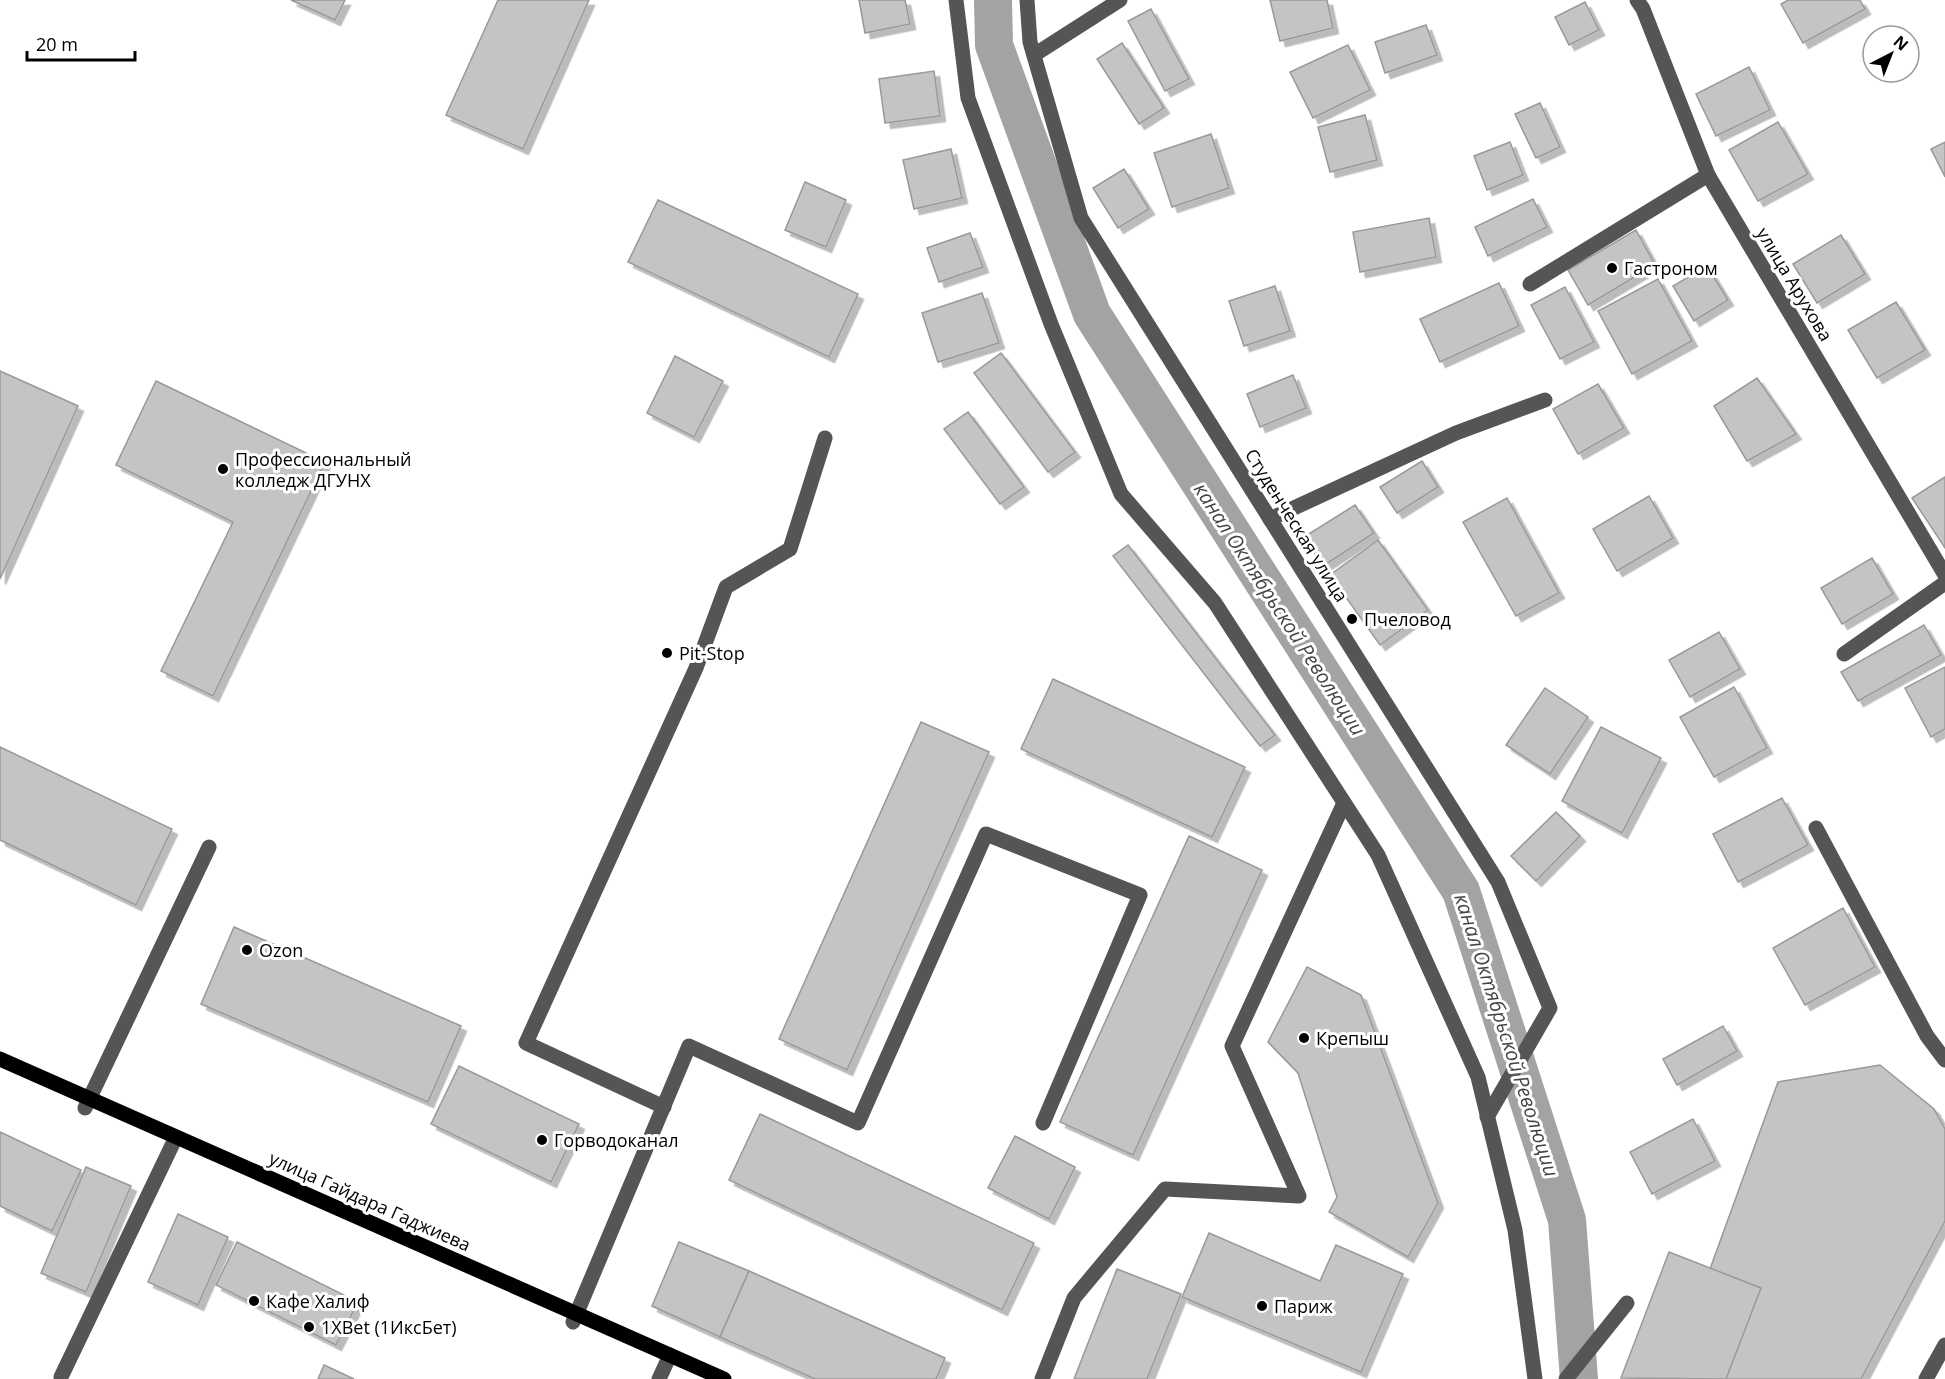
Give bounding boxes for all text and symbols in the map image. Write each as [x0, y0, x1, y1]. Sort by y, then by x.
scale bar [27, 24, 135, 62]
north arrow [1861, 24, 1921, 84]
text: N [1889, 30, 1913, 55]
text: 20 m [36, 32, 78, 56]
street label: улица Арухова [1752, 223, 1838, 345]
place label: Гастроном [1624, 256, 1718, 280]
marker: Гастроном [1605, 261, 1619, 275]
street label: Студенческая улица [1240, 444, 1354, 606]
place label: Профессиональный колледж ДГУНХ [235, 447, 411, 492]
marker: Профессиональный колледж ДГУНХ [216, 462, 230, 476]
water label: канал Октябрьской Революции [1188, 477, 1372, 741]
place label: Пчеловод [1364, 607, 1451, 631]
marker: Пчеловод [1345, 612, 1359, 626]
place label: Pit-Stop [679, 641, 745, 665]
marker: Pit-Stop [660, 646, 674, 660]
water label: канал Октябрьской Революции [1448, 890, 1566, 1180]
place label: Ozon [259, 938, 303, 962]
marker: Ozon [240, 943, 254, 957]
place label: Крепыш [1316, 1026, 1389, 1050]
marker: Крепыш [1297, 1031, 1311, 1045]
place label: Горводоканал [554, 1128, 679, 1152]
marker: Горводоканал [535, 1133, 549, 1147]
street label: улица Гайдара Гаджиева [265, 1146, 475, 1256]
place label: Кафе Халиф [266, 1289, 370, 1313]
marker: Кафе Халиф [247, 1294, 261, 1308]
place label: Париж [1274, 1294, 1334, 1318]
marker: Париж [1255, 1299, 1269, 1313]
place label: 1XBet (1ИксБет) [321, 1315, 457, 1339]
marker: 1XBet (1ИксБет) [302, 1320, 316, 1334]

